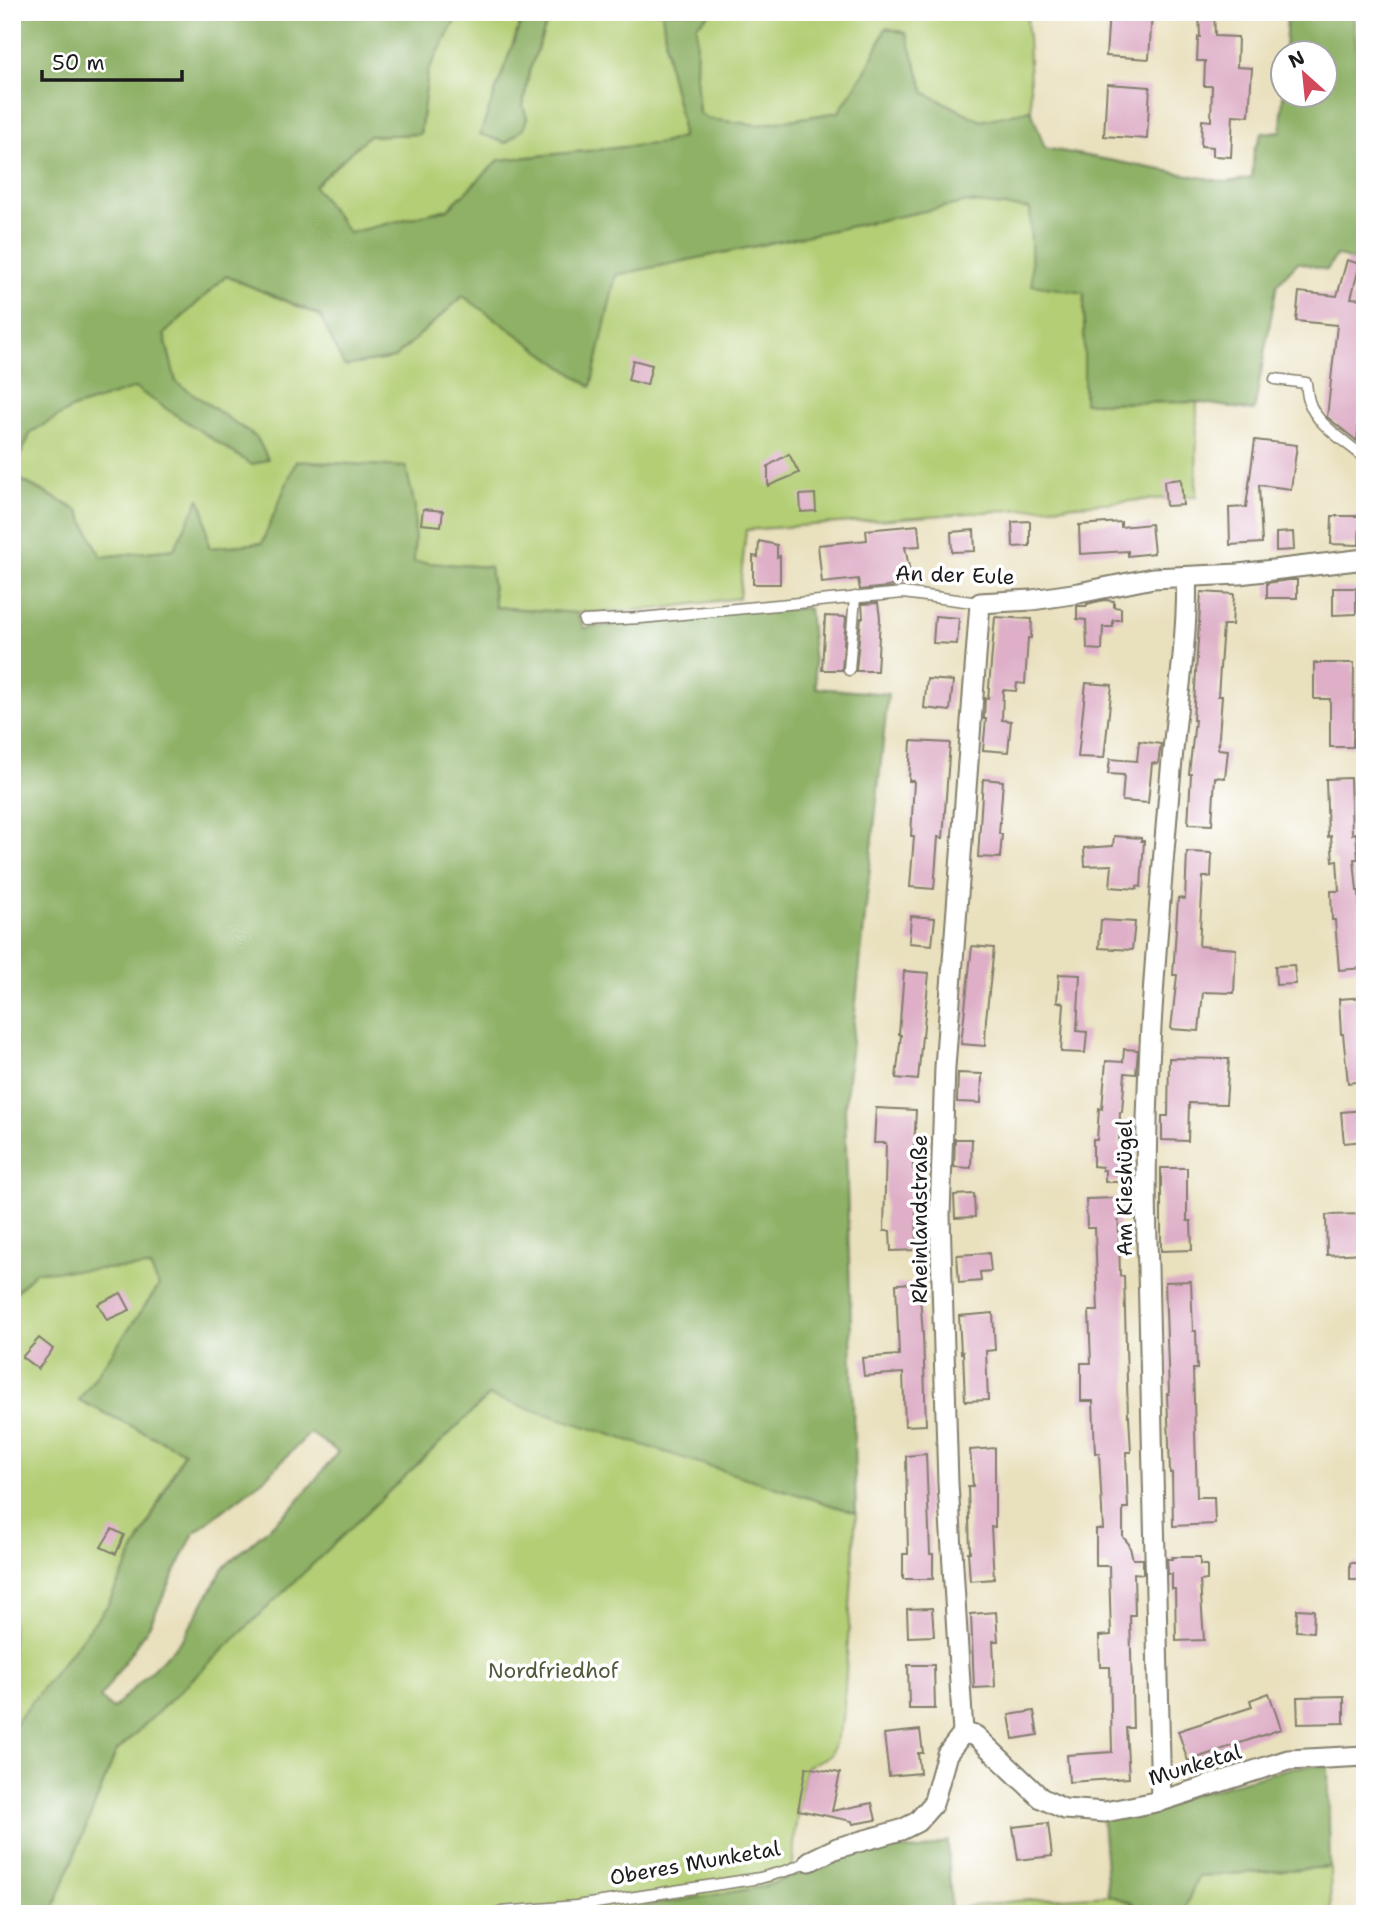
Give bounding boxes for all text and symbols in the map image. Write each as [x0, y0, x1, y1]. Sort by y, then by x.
scale bar [42, 38, 182, 82]
north arrow [1268, 38, 1338, 108]
text: N [1284, 45, 1309, 74]
text: 50 m [52, 49, 105, 77]
street label: An der Eule [895, 559, 1015, 591]
street label: Am Kieshügel [1111, 1119, 1139, 1256]
street label: Rheinlandstraße [906, 1135, 934, 1303]
park label: Nordfriedhof [488, 1657, 619, 1685]
street label: Munketal [1145, 1737, 1246, 1792]
street label: Oberes Munketal [608, 1834, 783, 1892]

